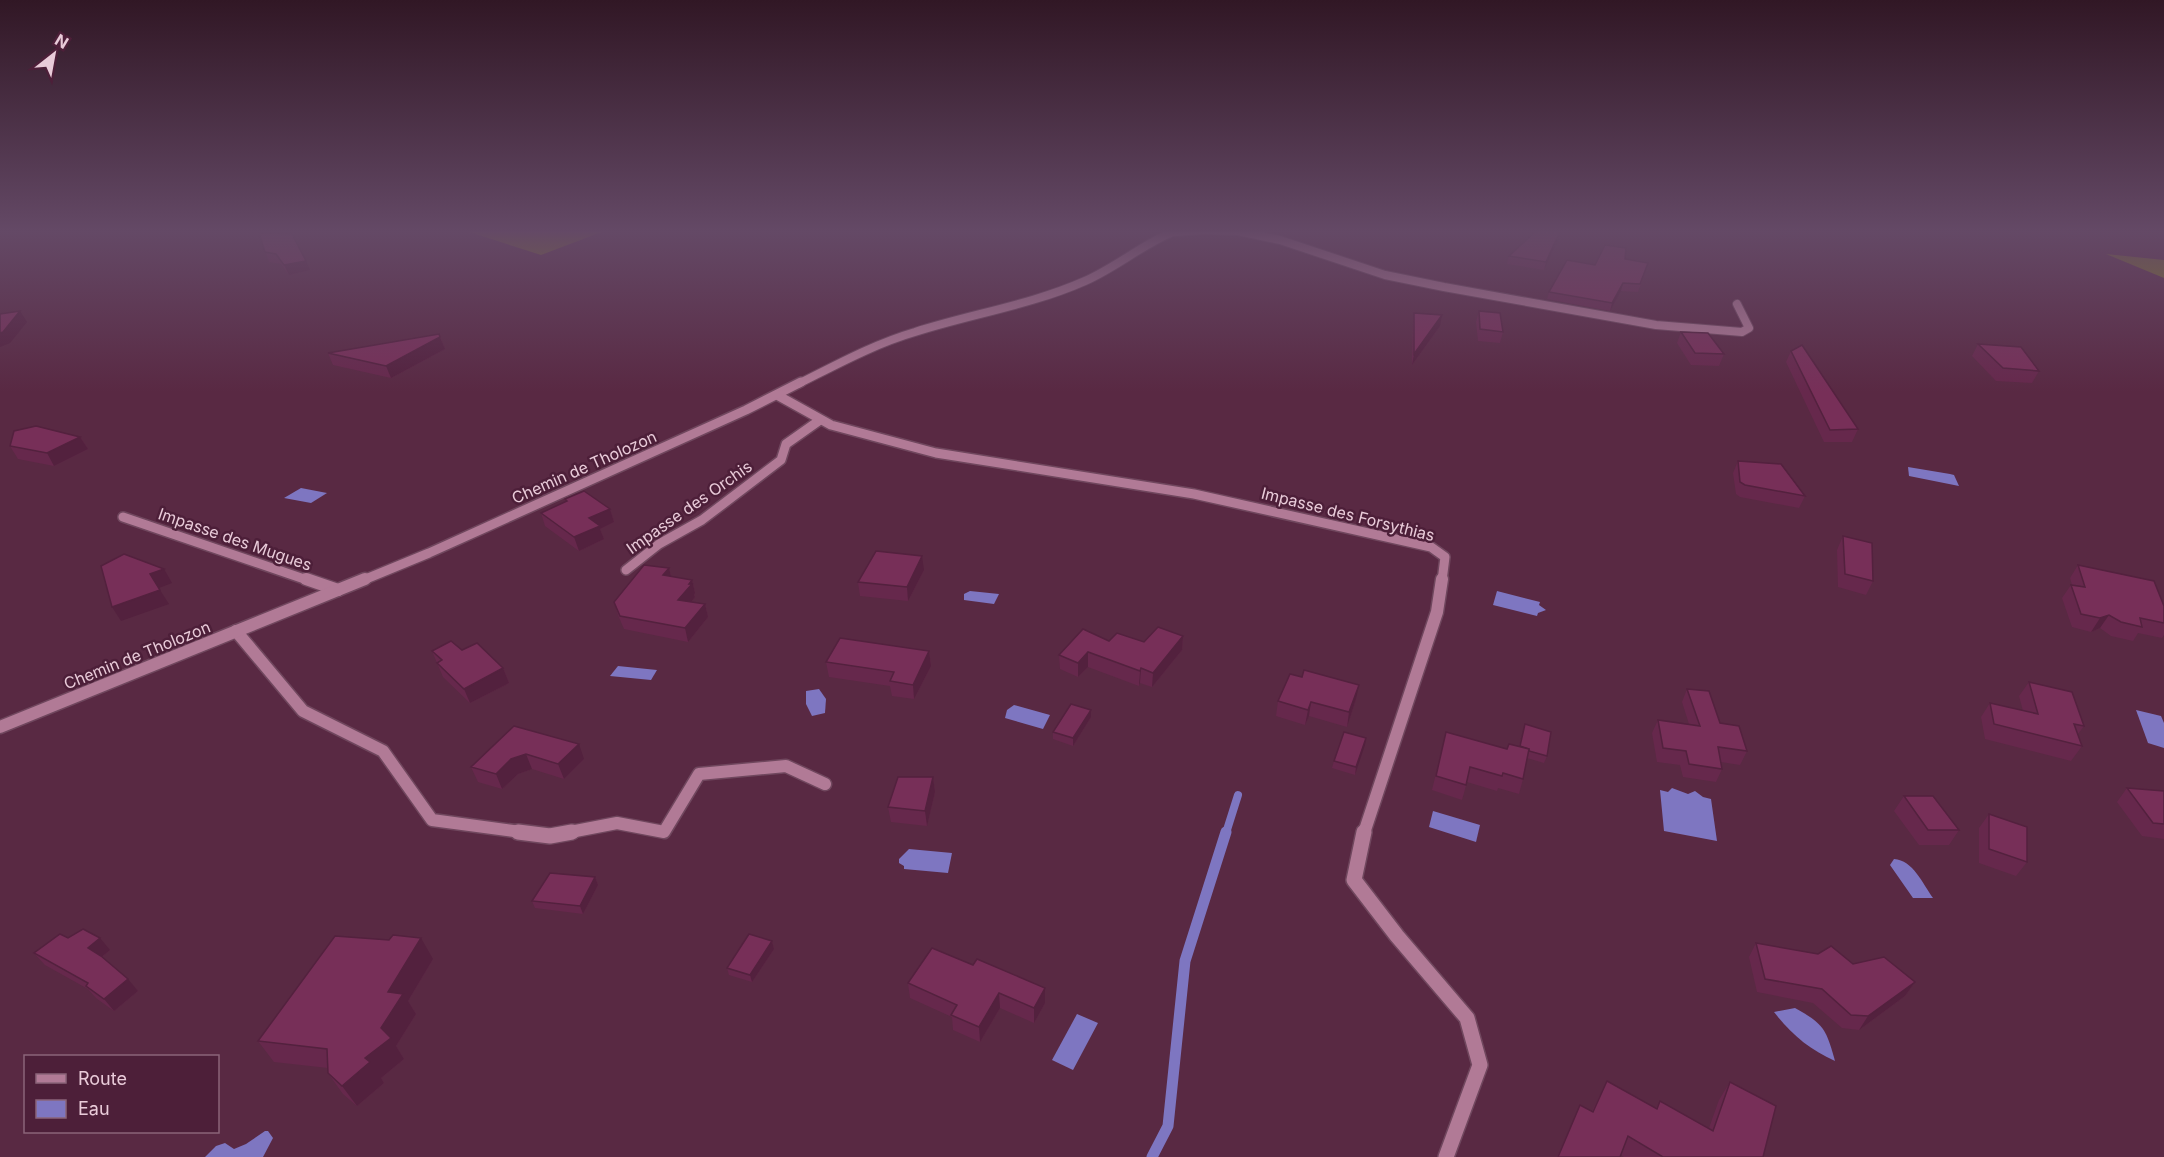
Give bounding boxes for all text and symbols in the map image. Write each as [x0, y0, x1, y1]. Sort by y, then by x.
north arrow [24, 24, 84, 84]
text: N [51, 29, 72, 53]
street label: Chemin de Tholozon [509, 426, 659, 508]
street label: Impasse des Orchis [622, 456, 756, 558]
street label: Impasse des Forsythias [1259, 483, 1437, 545]
street label: Impasse des Mugues [156, 503, 314, 575]
street label: Chemin de Tholozon [61, 616, 213, 694]
legend [24, 1055, 219, 1133]
text: Route [78, 1068, 127, 1089]
text: Eau [78, 1098, 110, 1119]

